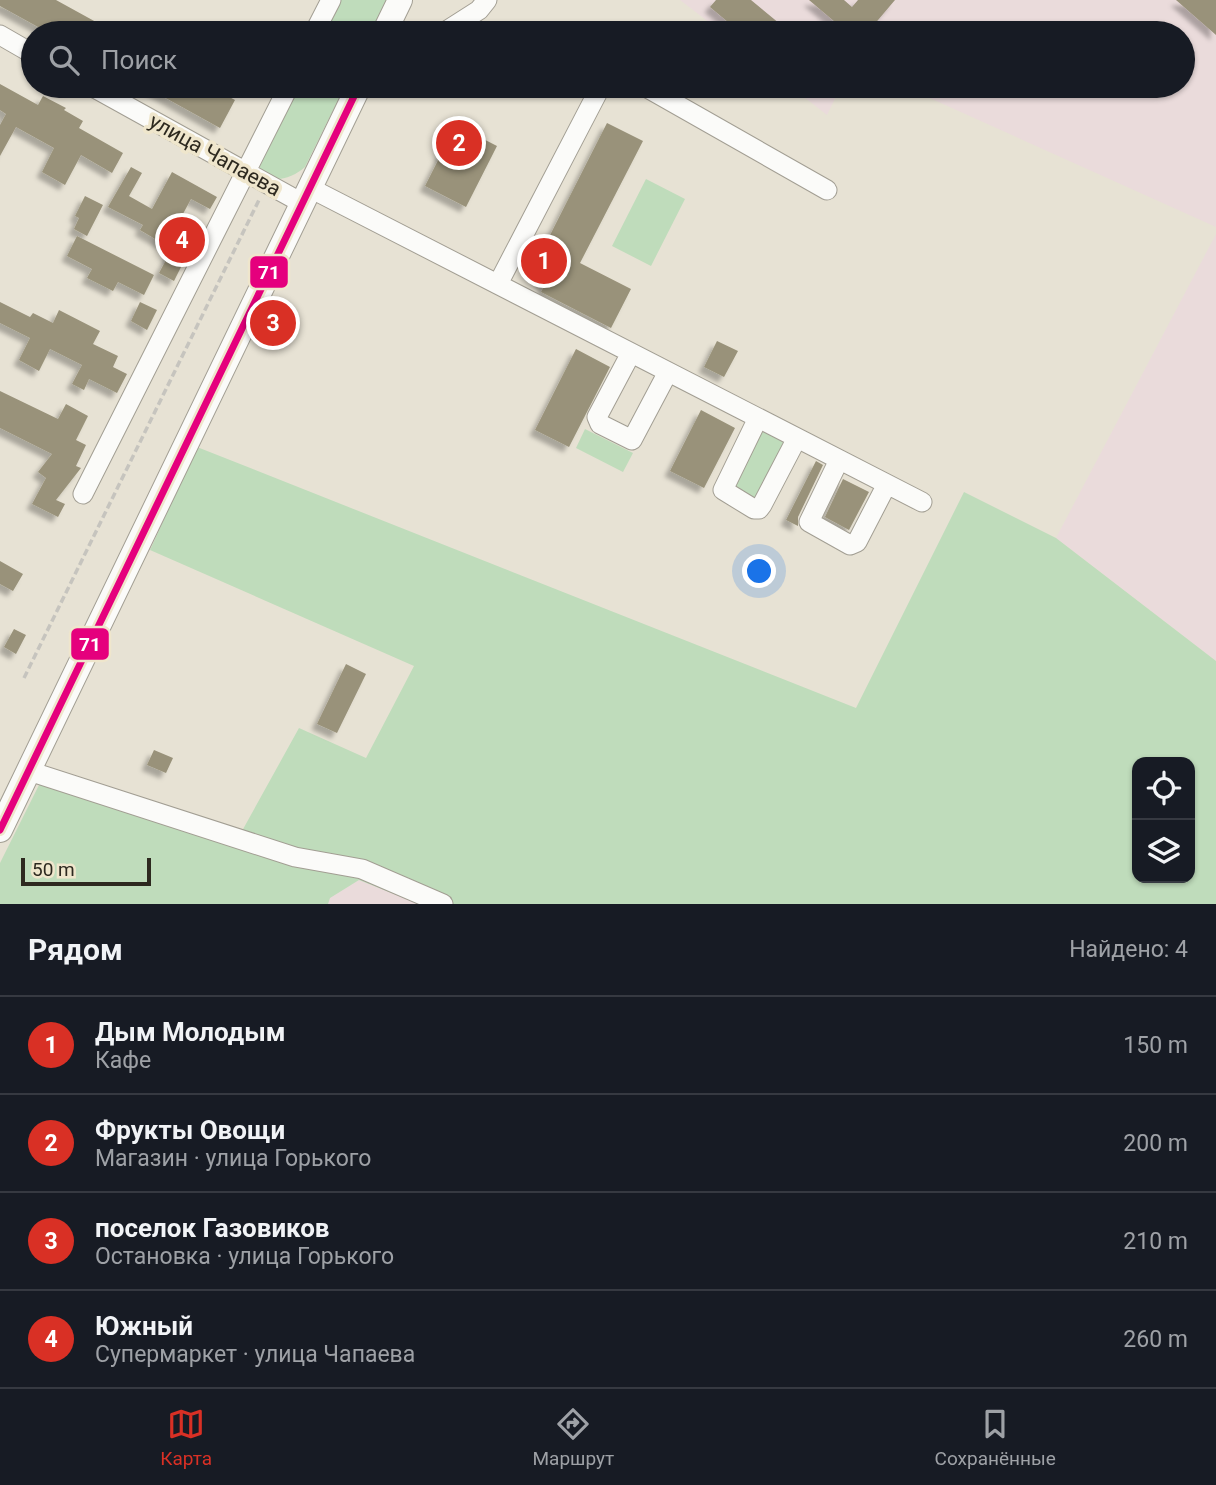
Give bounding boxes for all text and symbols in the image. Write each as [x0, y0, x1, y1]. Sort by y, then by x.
search box [21, 21, 1195, 98]
icon: search [45, 41, 83, 79]
text: Поиск [101, 45, 177, 75]
street label: улица Чапаева [145, 109, 285, 201]
pin: 2 [436, 117, 482, 169]
pin: 4 [159, 214, 205, 266]
pin: 1 [521, 235, 567, 287]
line badge: 71 [249, 255, 289, 289]
text: 71 [258, 261, 280, 284]
pin: 3 [250, 297, 296, 349]
your location [742, 554, 776, 588]
line badge: 71 [70, 627, 110, 661]
text: 71 [79, 633, 101, 656]
map controls [1132, 757, 1195, 883]
button: locate [1132, 757, 1195, 820]
button: layers [1132, 820, 1195, 883]
scale bar [21, 855, 150, 887]
text: 50 m [32, 858, 75, 881]
text: Рядом [28, 932, 123, 967]
text: Найдено: 4 [1069, 936, 1188, 963]
text: Дым Молодым [95, 1017, 286, 1047]
text: 1 [44, 1032, 58, 1059]
text: 150 m [1123, 1032, 1188, 1059]
text: Кафе [95, 1047, 151, 1074]
text: Фрукты Овощи [95, 1115, 285, 1145]
text: 2 [44, 1130, 58, 1157]
text: 200 m [1123, 1130, 1188, 1157]
text: Магазин · улица Горького [95, 1145, 371, 1172]
text: поселок Газовиков [95, 1213, 330, 1243]
text: 3 [44, 1228, 58, 1255]
text: 210 m [1123, 1228, 1188, 1255]
text: Остановка · улица Горького [95, 1243, 394, 1270]
text: Южный [95, 1311, 193, 1341]
text: 4 [44, 1326, 58, 1353]
text: 260 m [1123, 1326, 1188, 1353]
text: Супермаркет · улица Чапаева [95, 1341, 415, 1368]
tab: Карта [160, 1405, 212, 1470]
tab: Маршрут [532, 1405, 614, 1470]
tab: Сохранённые [935, 1405, 1056, 1470]

